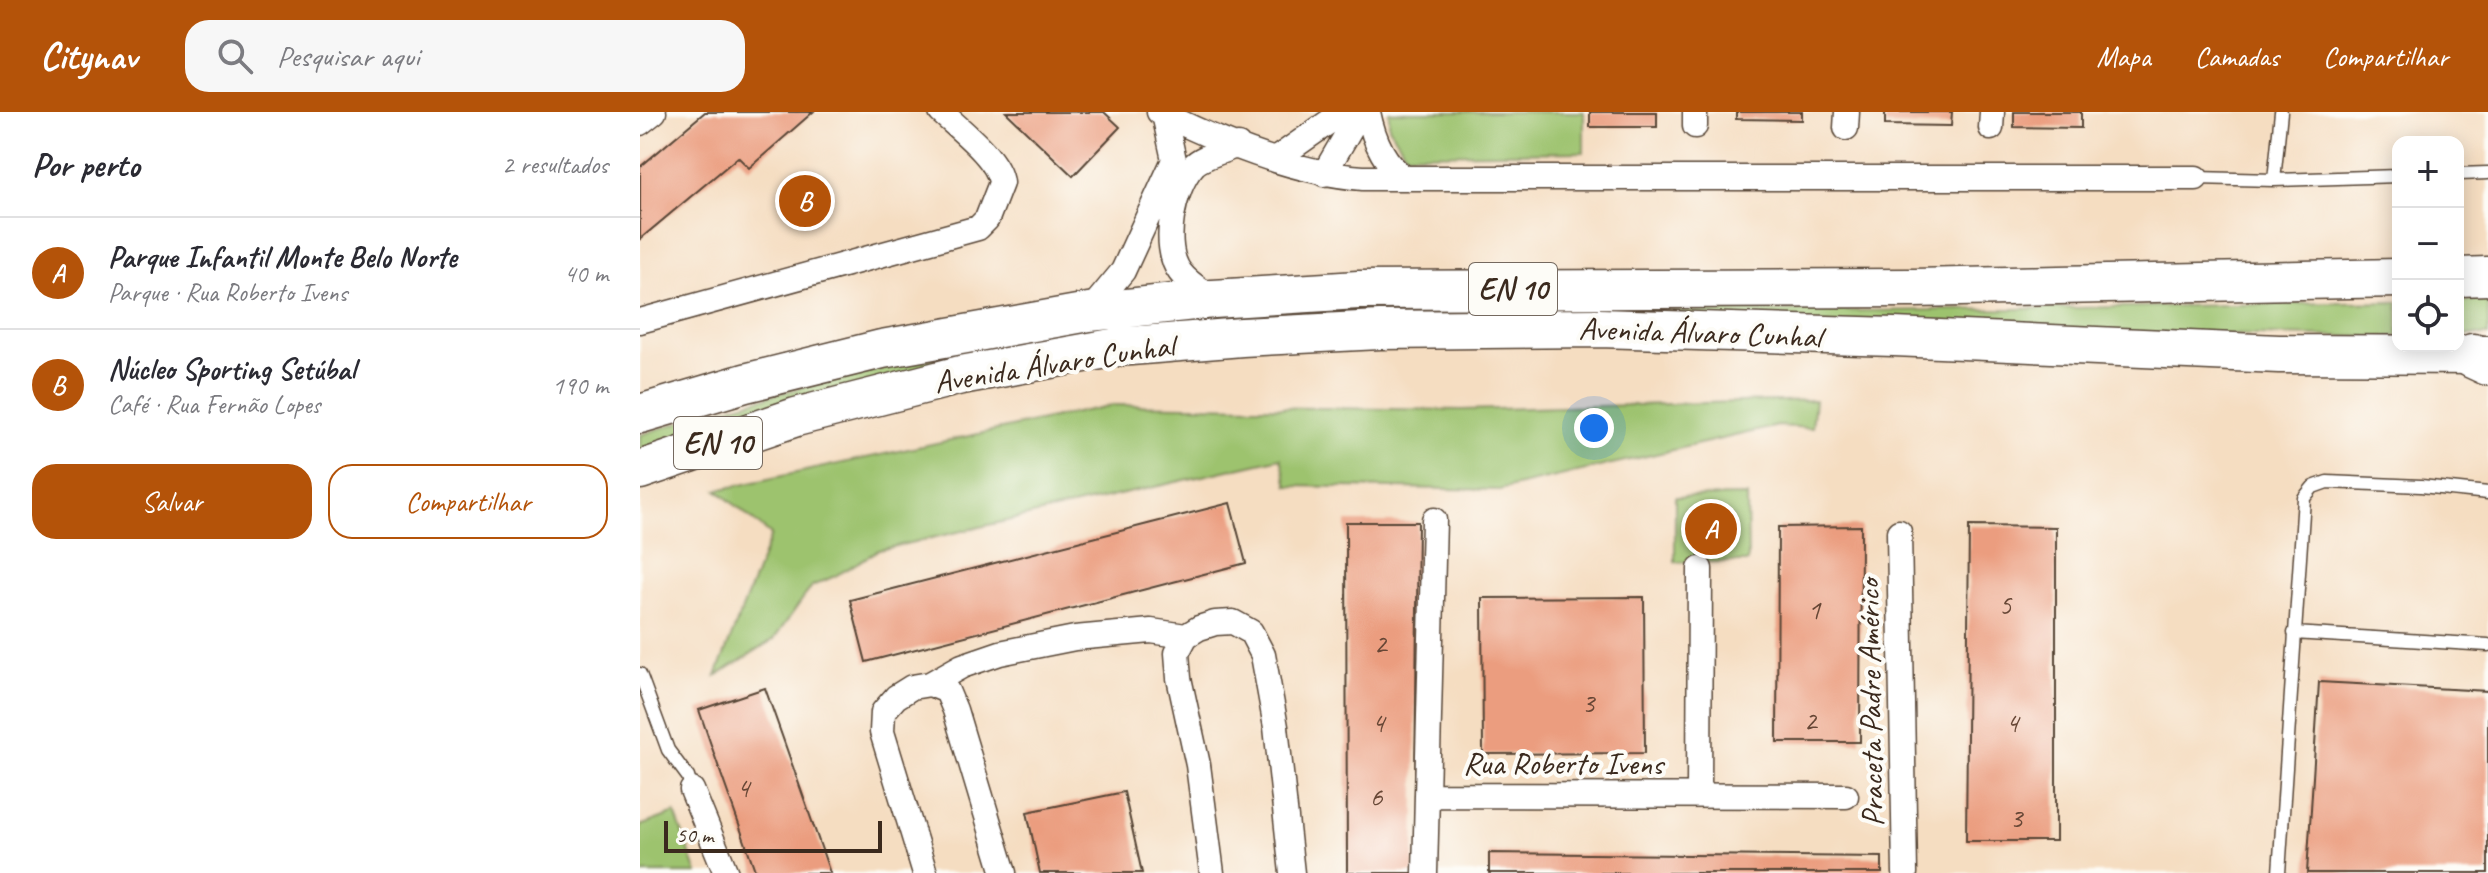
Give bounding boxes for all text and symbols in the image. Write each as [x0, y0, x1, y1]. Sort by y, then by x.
search box [185, 20, 745, 92]
text: Citynav [40, 33, 137, 80]
icon: search [213, 34, 257, 78]
text: Pesquisar aqui [277, 37, 420, 75]
text: Mapa [2096, 39, 2151, 74]
text: Camadas [2195, 39, 2279, 74]
text: Compartilhar [2323, 39, 2448, 74]
map controls [2392, 136, 2464, 352]
button: + [2392, 136, 2464, 208]
text: Por perto [32, 143, 140, 186]
text: 2 resultados [502, 148, 608, 181]
pin: B [779, 171, 831, 231]
button: − [2392, 208, 2464, 280]
text: Parque Infantil Monte Belo Norte [108, 238, 457, 276]
text: A [51, 257, 65, 290]
text: 40 m [564, 257, 608, 290]
road number: EN 10 [1469, 263, 1557, 315]
text: Parque · Rua Roberto Ivens [108, 276, 347, 309]
button: locate [2392, 280, 2464, 352]
street label: Avenida Álvaro Cunhal [1578, 308, 1828, 357]
street label: Avenida Álvaro Cunhal [931, 323, 1183, 403]
text: Núcleo Sporting Setúbal [108, 350, 355, 388]
text: B [51, 369, 65, 402]
text: 190 m [552, 369, 608, 402]
text: Café · Rua Fernão Lopes [108, 388, 320, 421]
your location [1574, 408, 1614, 448]
road number: EN 10 [674, 417, 762, 469]
button: Salvar [32, 464, 312, 539]
button: Compartilhar [328, 464, 608, 539]
pin: A [1685, 499, 1737, 559]
street label: Praceta Padre Américo [1848, 575, 1893, 827]
house number: 5 [1999, 587, 2013, 622]
house number: 1 [1808, 592, 1822, 627]
house number: 2 [1374, 626, 1389, 661]
house number: 3 [1582, 685, 1597, 720]
house number: 2 [1804, 703, 1819, 738]
house number: 4 [1372, 705, 1387, 740]
house number: 4 [2006, 705, 2021, 740]
street label: Rua Roberto Ivens [1463, 743, 1666, 784]
house number: 4 [737, 770, 752, 805]
house number: 6 [1370, 779, 1384, 814]
house number: 3 [2010, 800, 2025, 835]
scale bar [664, 817, 882, 853]
text: 50 m [676, 821, 713, 849]

